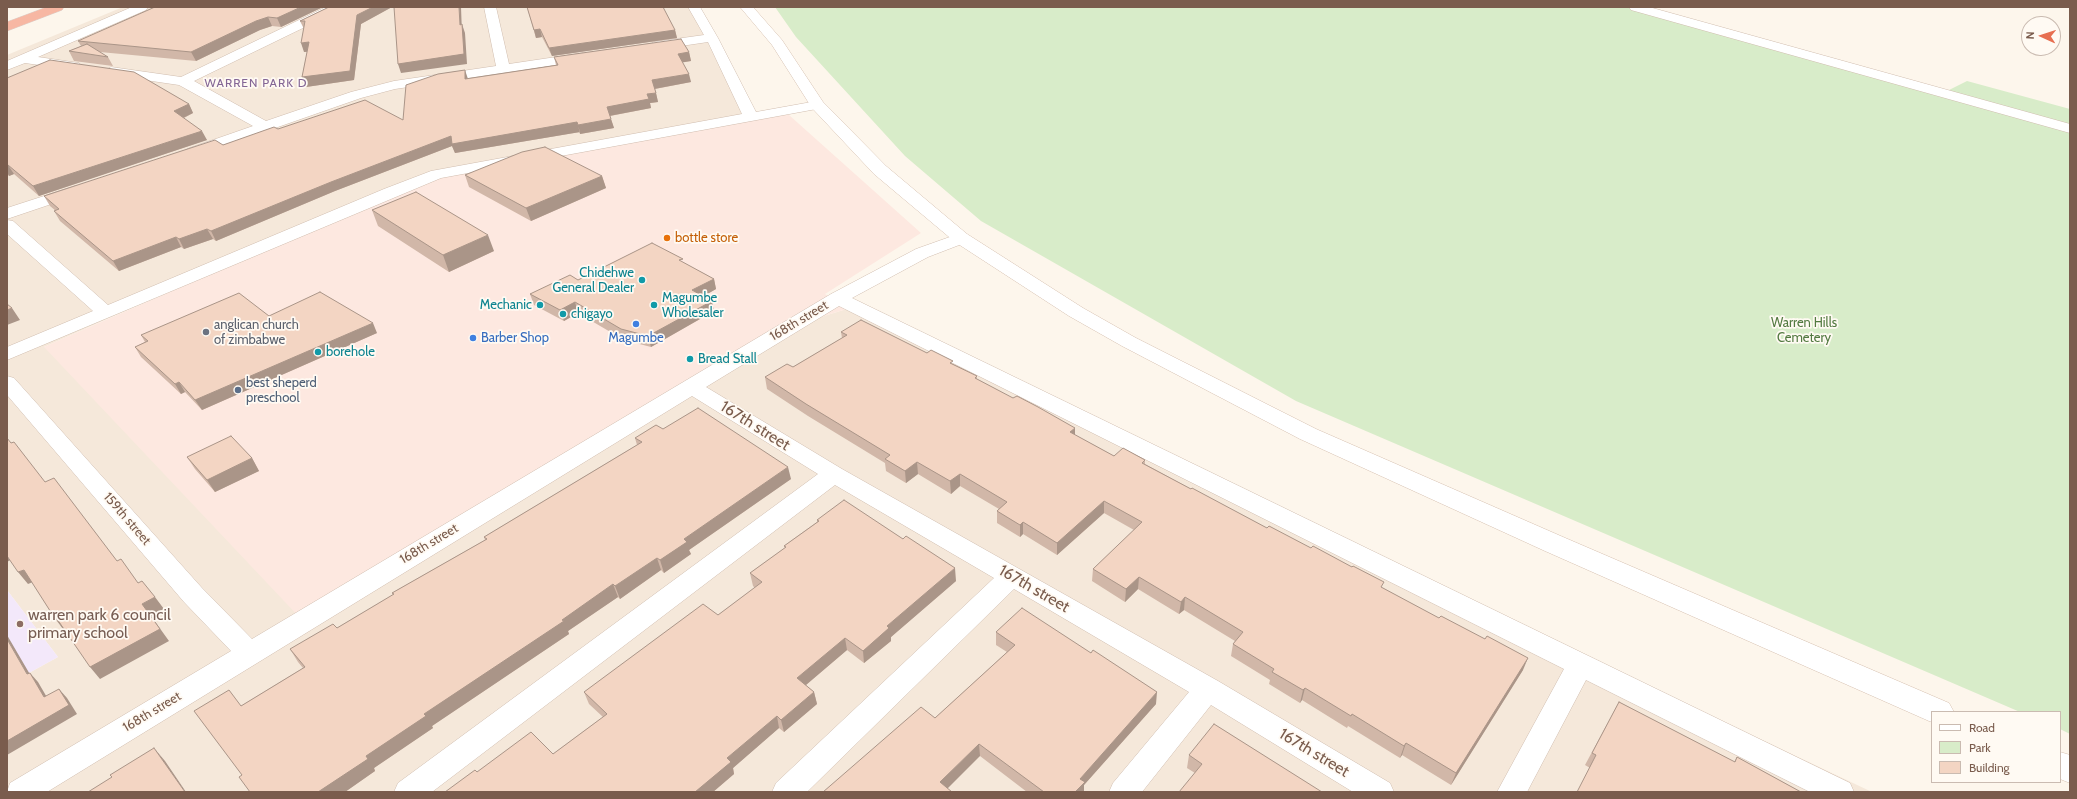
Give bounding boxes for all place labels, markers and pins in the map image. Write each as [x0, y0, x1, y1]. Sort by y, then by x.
place label: bottle store [675, 230, 738, 246]
marker: bottle store [662, 233, 672, 243]
place label: Chidehwe General Dealer [552, 265, 634, 296]
marker: Chidehwe General Dealer [637, 275, 647, 285]
place label: Magumbe Wholesaler [662, 290, 724, 321]
place label: Mechanic [480, 297, 532, 313]
marker: Mechanic [535, 300, 545, 310]
marker: Magumbe Wholesaler [649, 300, 659, 310]
place label: chigayo [571, 306, 613, 322]
marker: chigayo [558, 309, 568, 319]
place label: anglican church of zimbabwe [214, 317, 299, 348]
marker: Magumbe [631, 319, 641, 329]
marker: anglican church of zimbabwe [201, 327, 211, 337]
place label: Barber Shop [481, 330, 549, 346]
place label: Magumbe [608, 330, 664, 346]
marker: Barber Shop [468, 333, 478, 343]
place label: borehole [326, 344, 375, 360]
marker: borehole [313, 347, 323, 357]
place label: Bread Stall [698, 351, 757, 367]
marker: Bread Stall [685, 354, 695, 364]
place label: best sheperd preschool [246, 375, 317, 406]
marker: best sheperd preschool [233, 385, 243, 395]
place label: warren park 6 council primary school [28, 605, 171, 643]
marker: warren park 6 council primary school [15, 619, 25, 629]

